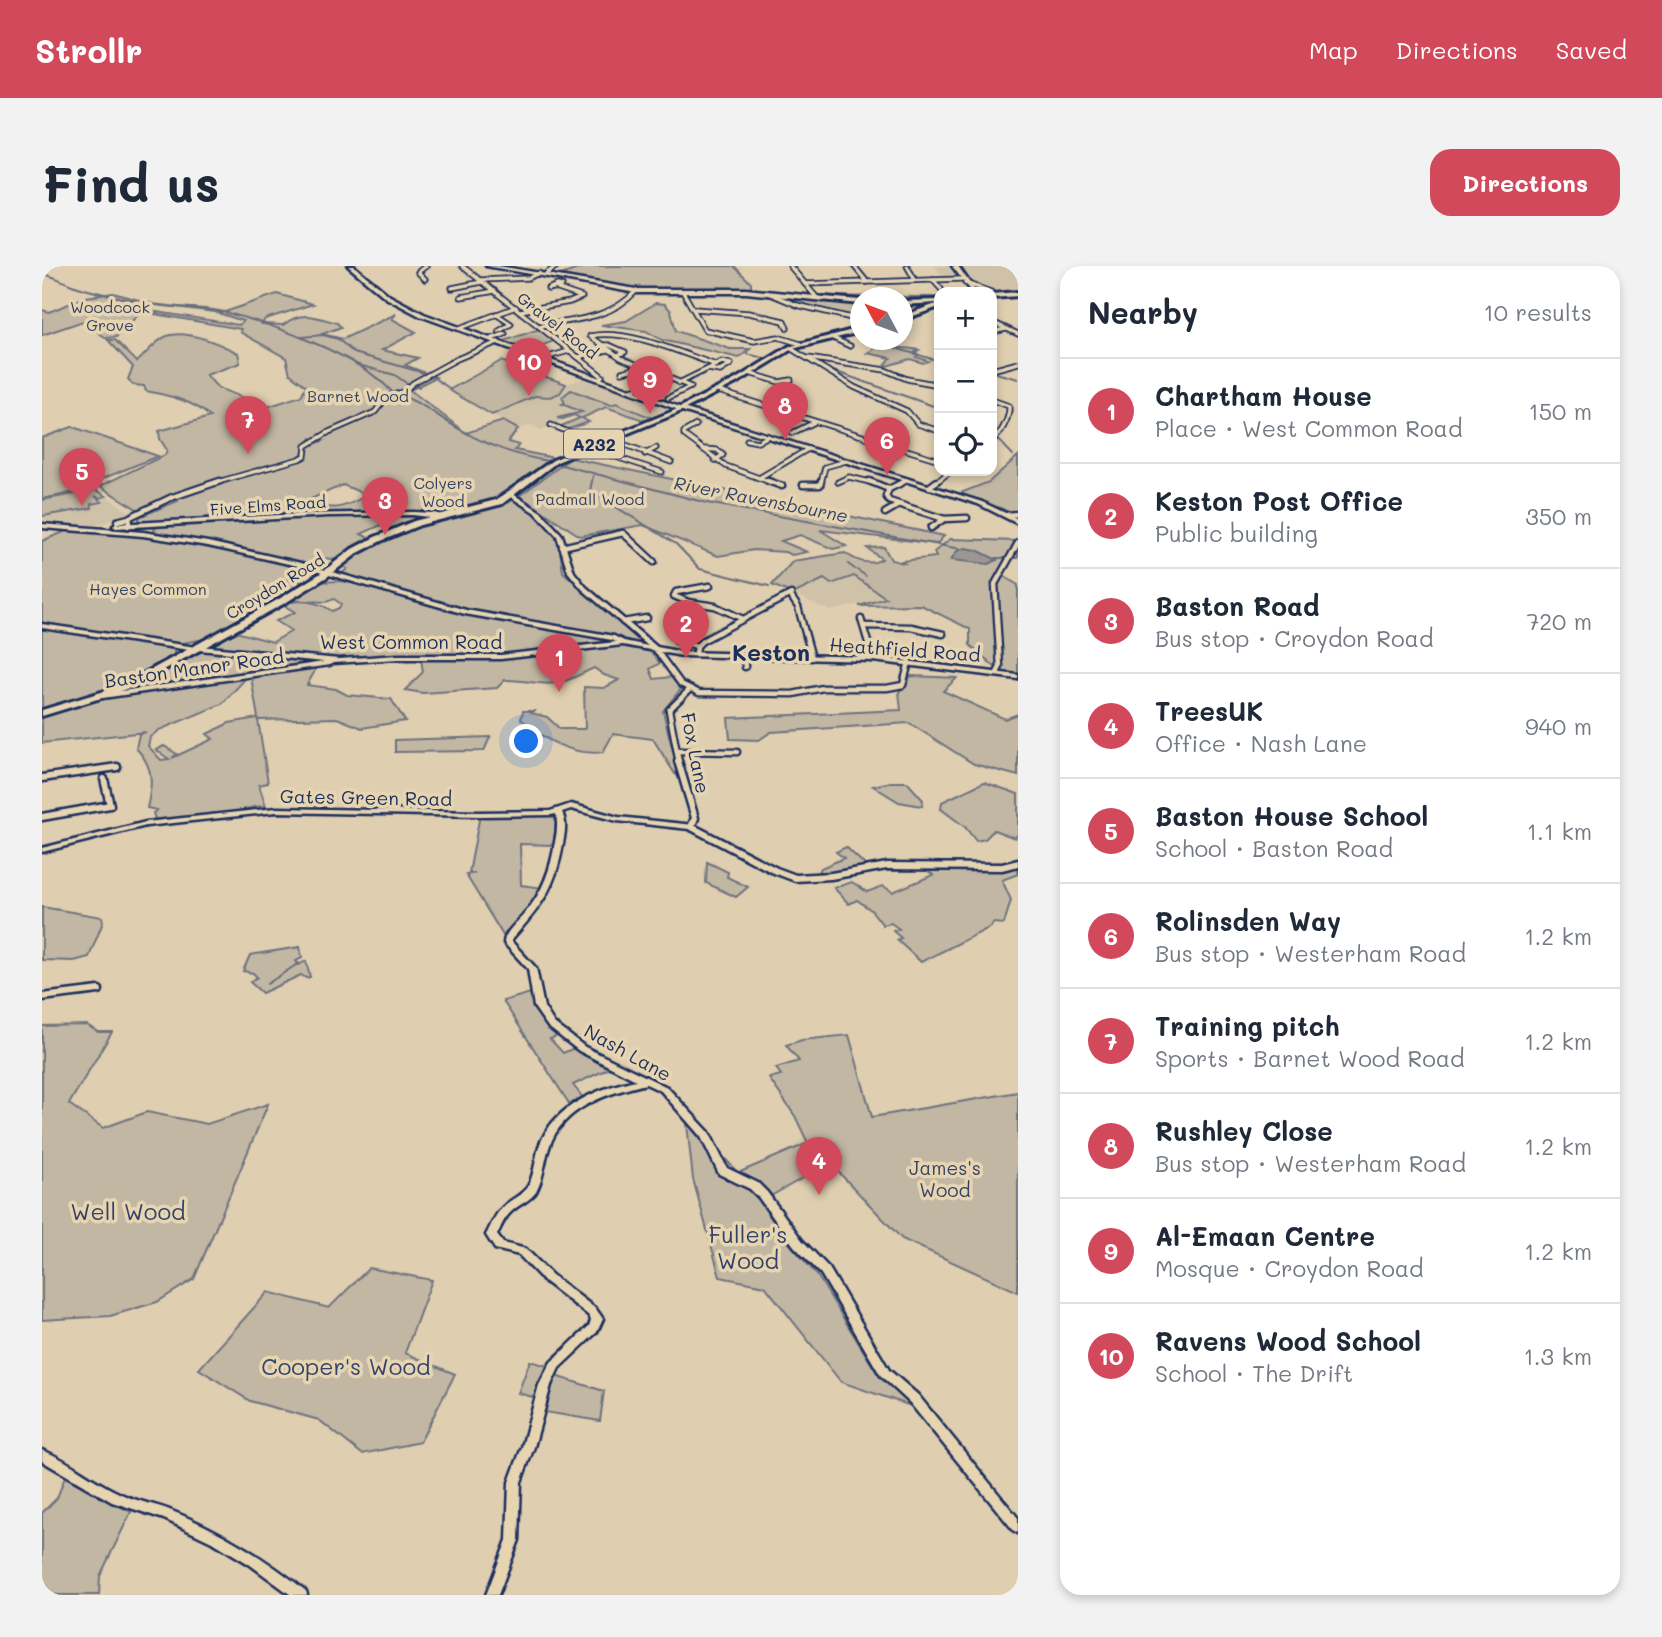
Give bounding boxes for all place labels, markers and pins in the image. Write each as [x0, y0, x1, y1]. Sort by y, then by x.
pin: 10 [506, 338, 552, 396]
pin: 9 [627, 356, 673, 414]
pin: 8 [762, 382, 808, 440]
pin: 7 [225, 396, 271, 454]
pin: 6 [864, 417, 910, 475]
pin: 5 [59, 448, 105, 506]
pin: 3 [362, 477, 408, 535]
pin: 2 [663, 600, 709, 658]
pin: 1 [536, 634, 582, 692]
pin: 4 [796, 1137, 842, 1195]

